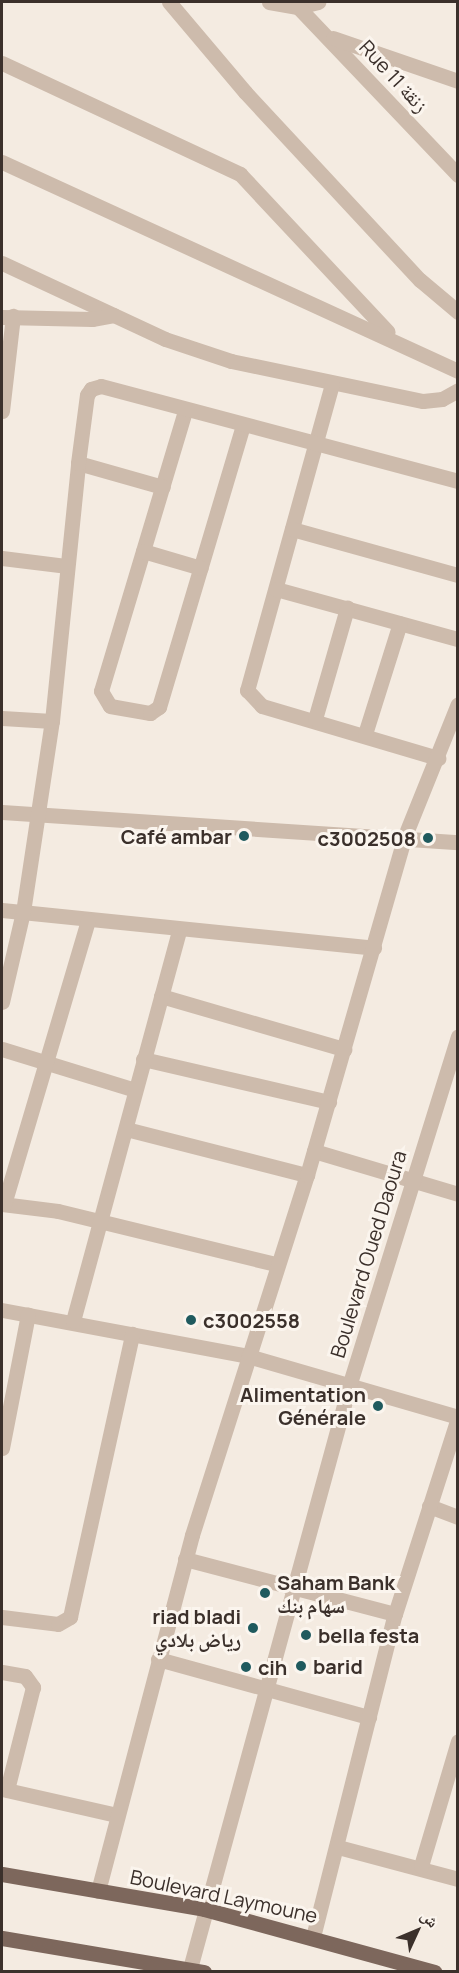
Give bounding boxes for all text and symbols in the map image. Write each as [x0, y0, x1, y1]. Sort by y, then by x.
street label: Rue 11 زنقة [355, 35, 433, 117]
place label: Café ambar [121, 824, 232, 848]
place label: c3002508 [318, 826, 416, 850]
marker: Café ambar [237, 829, 251, 843]
marker: c3002508 [421, 831, 435, 845]
street label: Boulevard Oued Daoura [325, 1147, 411, 1361]
place label: c3002558 [203, 1308, 300, 1332]
marker: c3002558 [184, 1313, 198, 1327]
place label: Alimentation Générale [240, 1382, 366, 1429]
marker: Alimentation Générale [371, 1399, 385, 1413]
place label: Saham Bank سهام بنك [277, 1570, 395, 1617]
marker: Saham Bank سهام بنك [258, 1586, 272, 1600]
place label: riad bladi رياض بلادي [152, 1604, 241, 1651]
marker: riad bladi رياض بلادي [246, 1621, 260, 1635]
place label: bella festa [318, 1623, 419, 1647]
marker: bella festa [299, 1628, 313, 1642]
place label: barid [313, 1654, 363, 1678]
place label: cih [258, 1655, 287, 1679]
marker: barid [294, 1659, 308, 1673]
marker: cih [239, 1660, 253, 1674]
street label: Boulevard Laymoune [128, 1864, 320, 1928]
north arrow [387, 1901, 447, 1961]
text: ش [416, 1905, 444, 1932]

